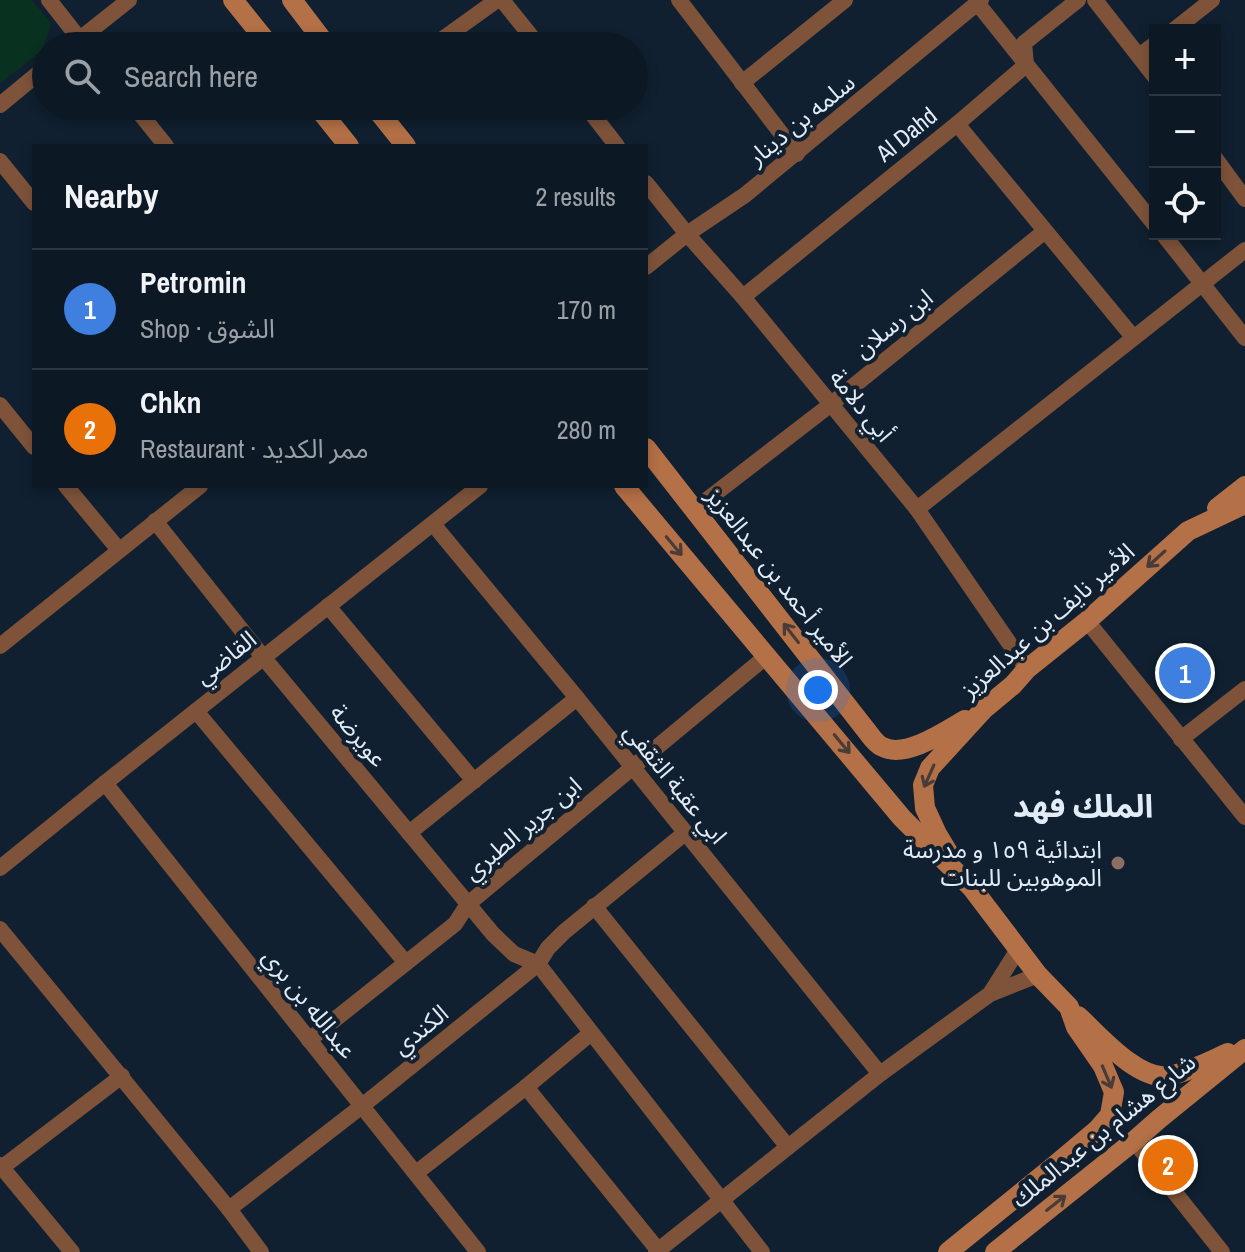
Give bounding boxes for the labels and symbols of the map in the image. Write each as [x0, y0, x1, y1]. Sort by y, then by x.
street label: سلمه بن دينار [740, 66, 861, 173]
street label: Al Dahd [868, 100, 943, 169]
street label: ابن رسلان [847, 281, 939, 365]
street label: أبي دلامة [820, 362, 901, 450]
street label: الأمير أحمد بن عبدالعزيز [699, 479, 860, 674]
one-way arrow [665, 535, 683, 555]
street label: الأمير نايف بن عبدالعزيز [952, 535, 1141, 705]
one-way arrow [1146, 550, 1166, 569]
street label: القاضي [188, 623, 265, 694]
one-way arrow [782, 623, 799, 644]
pin: 1 [1159, 643, 1211, 703]
your location [798, 670, 838, 710]
street label: عويرضة [323, 697, 395, 773]
street label: ابي عقبة الثقفي [615, 716, 735, 852]
one-way arrow [833, 734, 851, 754]
one-way arrow [920, 763, 935, 787]
street label: ابن جرير الطبري [456, 769, 590, 890]
district label: الملك فهد [1013, 784, 1153, 827]
place label: ابتدائية ١٥٩ و مدرسة الموهوبين للبنات [903, 833, 1102, 893]
marker: ابتدائية ١٥٩ و مدرسة الموهوبين للبنات [1109, 854, 1127, 872]
street label: عبدالله بن بري [253, 941, 364, 1067]
street label: الكندي [385, 997, 457, 1064]
street label: شارع هشام بن عبدالملك [1004, 1046, 1204, 1217]
one-way arrow [1101, 1064, 1116, 1089]
pin: 2 [1142, 1135, 1194, 1195]
one-way arrow [1045, 1195, 1066, 1212]

